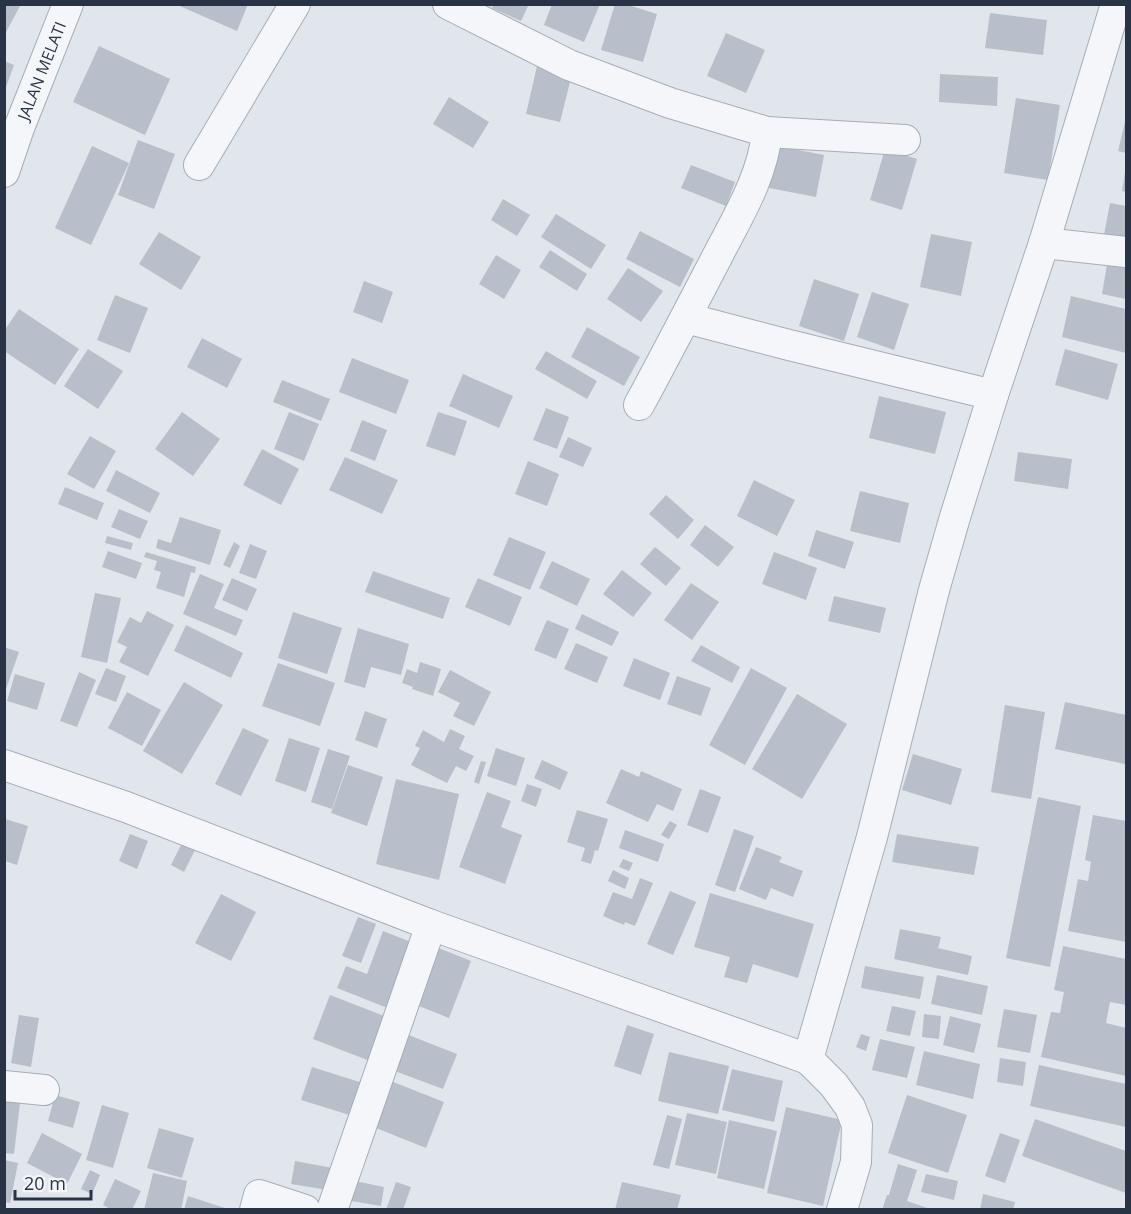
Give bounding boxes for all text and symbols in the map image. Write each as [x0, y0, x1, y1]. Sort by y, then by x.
street label: JALAN MELATI [12, 18, 71, 125]
scale bar [15, 1163, 92, 1201]
text: 20 m [24, 1171, 66, 1195]

